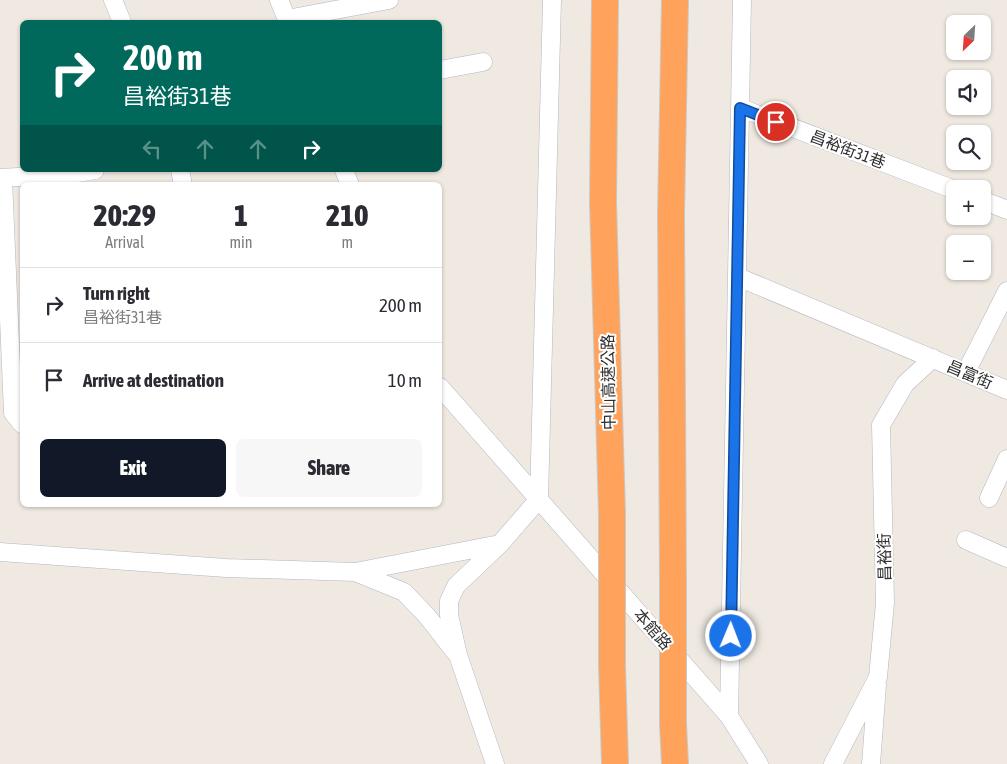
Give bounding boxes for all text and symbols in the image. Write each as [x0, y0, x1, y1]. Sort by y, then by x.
north arrow [946, 15, 991, 60]
map controls [946, 15, 991, 280]
text: 200 m [123, 37, 202, 77]
icon: right [40, 40, 105, 105]
button: sound [946, 70, 991, 115]
text: 昌裕街31巷 [123, 83, 232, 109]
pin [755, 101, 797, 143]
icon: arrive [762, 108, 790, 136]
button: search [946, 125, 991, 170]
street label: 昌裕街31巷 [808, 126, 888, 172]
icon: left [138, 135, 166, 163]
icon: ahead [191, 135, 219, 163]
icon: ahead [244, 135, 272, 163]
icon: right [297, 135, 325, 163]
button: + [946, 180, 991, 225]
text: 20:29 [94, 198, 156, 232]
text: 1 [234, 198, 248, 232]
text: 210 [326, 198, 368, 232]
text: Arrival [105, 233, 144, 251]
text: min [230, 233, 253, 251]
text: m [341, 233, 353, 251]
button: − [946, 235, 991, 280]
text: Turn right [83, 282, 150, 304]
icon: right [40, 291, 68, 319]
text: 200 m [379, 294, 422, 316]
text: 昌裕街31巷 [83, 308, 162, 326]
street label: 中山高速公路 [598, 334, 618, 430]
street label: 昌富街 [944, 356, 996, 392]
icon: arrive [40, 366, 68, 394]
text: Arrive at destination [83, 369, 224, 391]
text: 10 m [388, 369, 422, 391]
button: Exit [40, 439, 226, 497]
button: Share [236, 439, 422, 497]
street label: 昌裕街 [875, 533, 893, 581]
street label: 本館路 [630, 605, 676, 653]
position arrow [704, 609, 756, 661]

